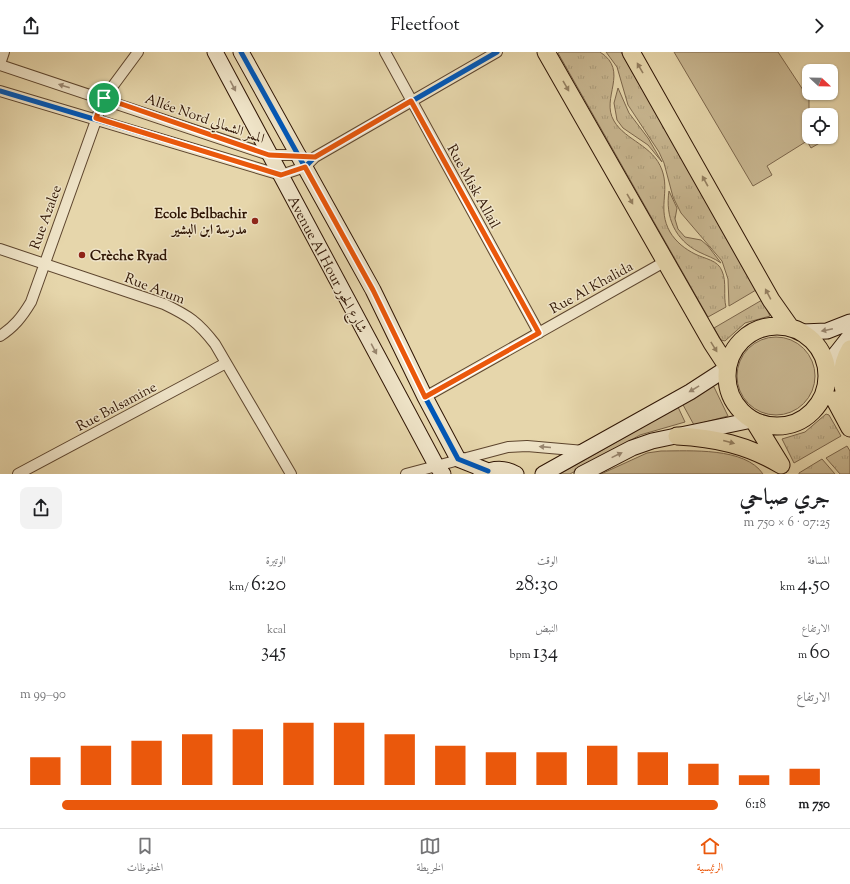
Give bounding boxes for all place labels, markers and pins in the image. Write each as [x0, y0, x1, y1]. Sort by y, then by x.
pin [87, 81, 121, 115]
place label: Ecole Belbachir مدرسة ابن البشير [155, 205, 248, 241]
marker: Ecole Belbachir مدرسة ابن البشير [250, 216, 260, 226]
place label: Crèche Ryad [90, 247, 167, 267]
marker: Crèche Ryad [77, 250, 87, 260]

